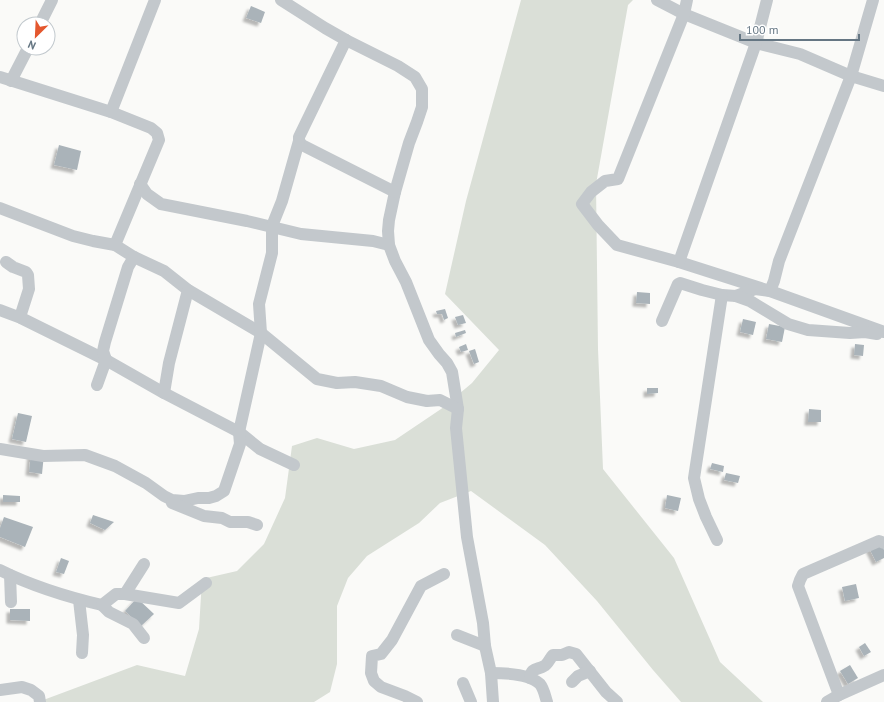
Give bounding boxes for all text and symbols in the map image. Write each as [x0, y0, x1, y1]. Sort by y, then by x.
north arrow [16, 16, 56, 56]
scale bar [740, 16, 859, 42]
text: 100 m [746, 22, 779, 37]
text: N [26, 37, 38, 53]

